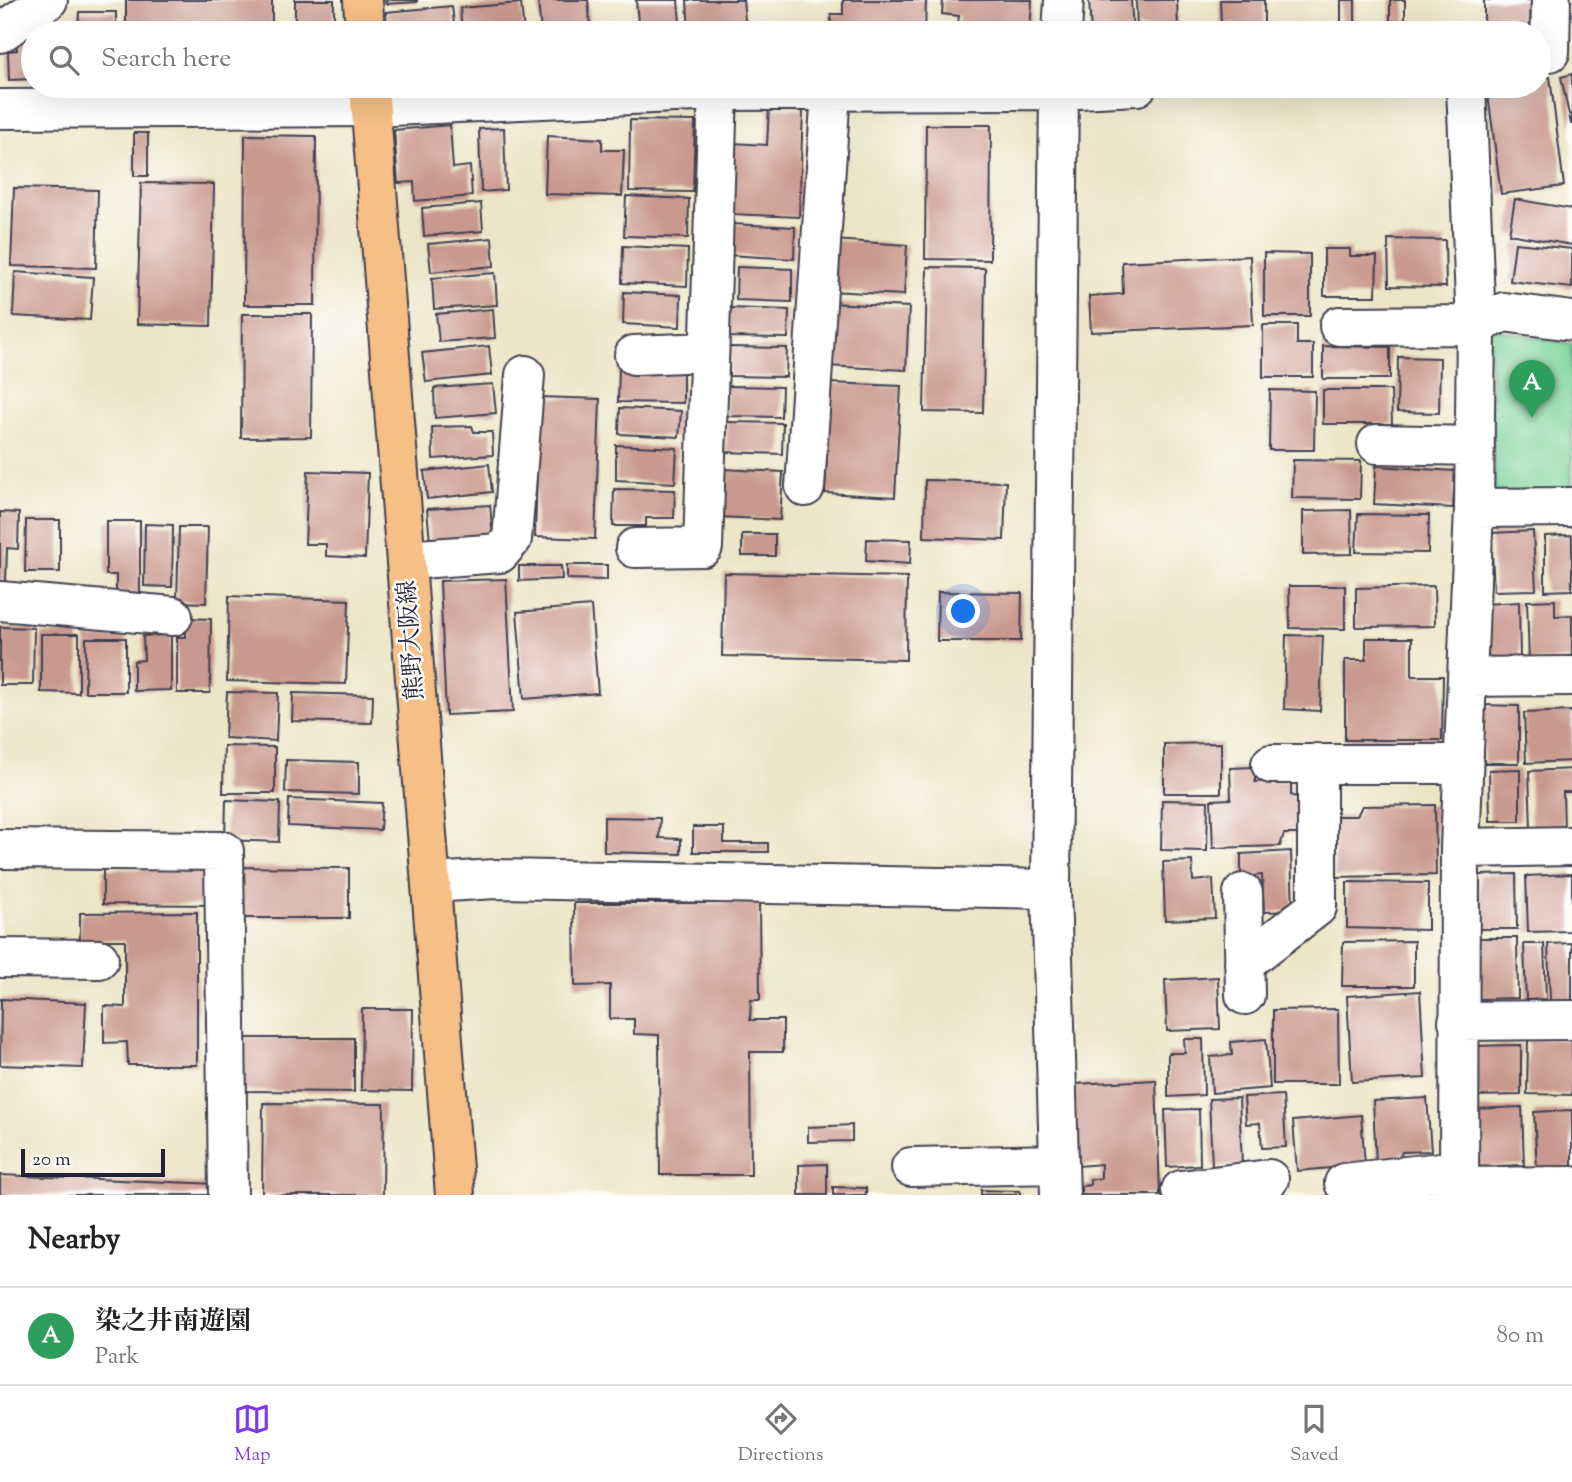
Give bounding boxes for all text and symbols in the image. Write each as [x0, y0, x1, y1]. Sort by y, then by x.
search box [21, 21, 1551, 98]
icon: search [45, 41, 83, 79]
text: Search here [101, 41, 231, 78]
pin: A [1509, 360, 1555, 418]
street label: 熊野大阪線 [391, 579, 433, 701]
your location [946, 594, 980, 628]
scale bar [21, 1146, 164, 1178]
text: 20 m [32, 1147, 71, 1174]
text: Nearby [28, 1219, 120, 1262]
text: 染之井南遊園 [95, 1304, 251, 1341]
text: A [42, 1320, 60, 1353]
text: 80 m [1496, 1320, 1544, 1353]
text: Park [95, 1341, 139, 1374]
tab: Map [233, 1400, 271, 1469]
tab: Directions [738, 1400, 823, 1469]
tab: Saved [1290, 1400, 1339, 1469]

